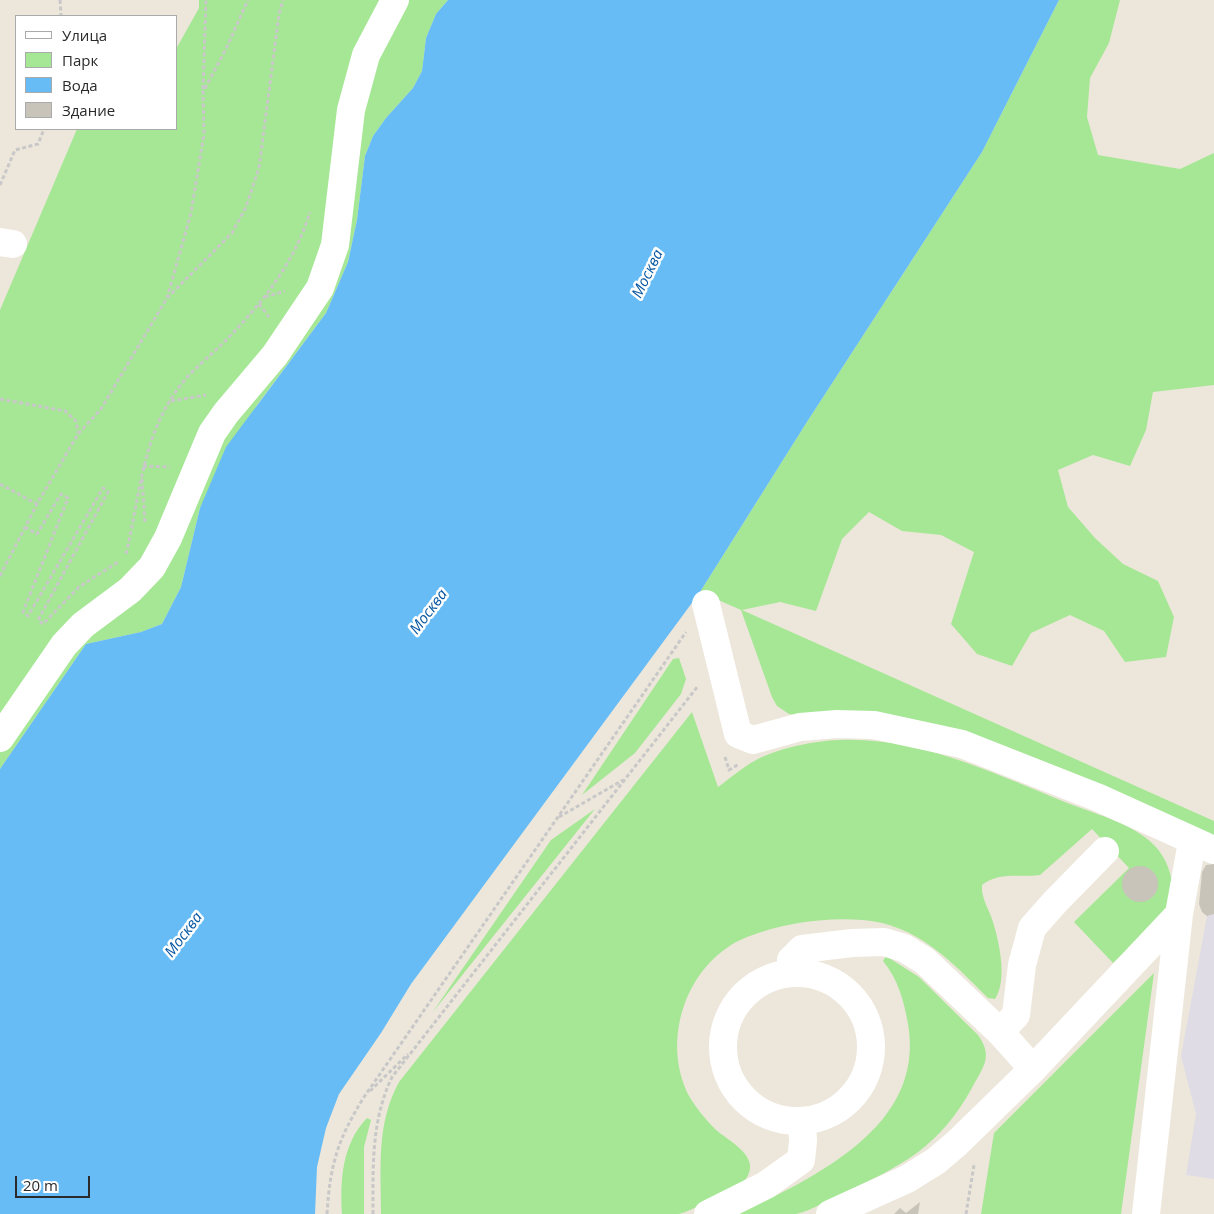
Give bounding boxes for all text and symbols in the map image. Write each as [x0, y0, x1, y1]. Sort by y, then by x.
legend [15, 15, 178, 130]
text: Улица [62, 25, 107, 45]
text: Парк [62, 50, 98, 70]
text: Вода [62, 75, 98, 95]
text: Здание [62, 100, 115, 120]
water label: Москва [629, 247, 667, 301]
water label: Москва [406, 586, 452, 638]
water label: Москва [161, 909, 207, 961]
scale bar [18, 1166, 92, 1198]
text: 20 m [23, 1175, 58, 1195]

